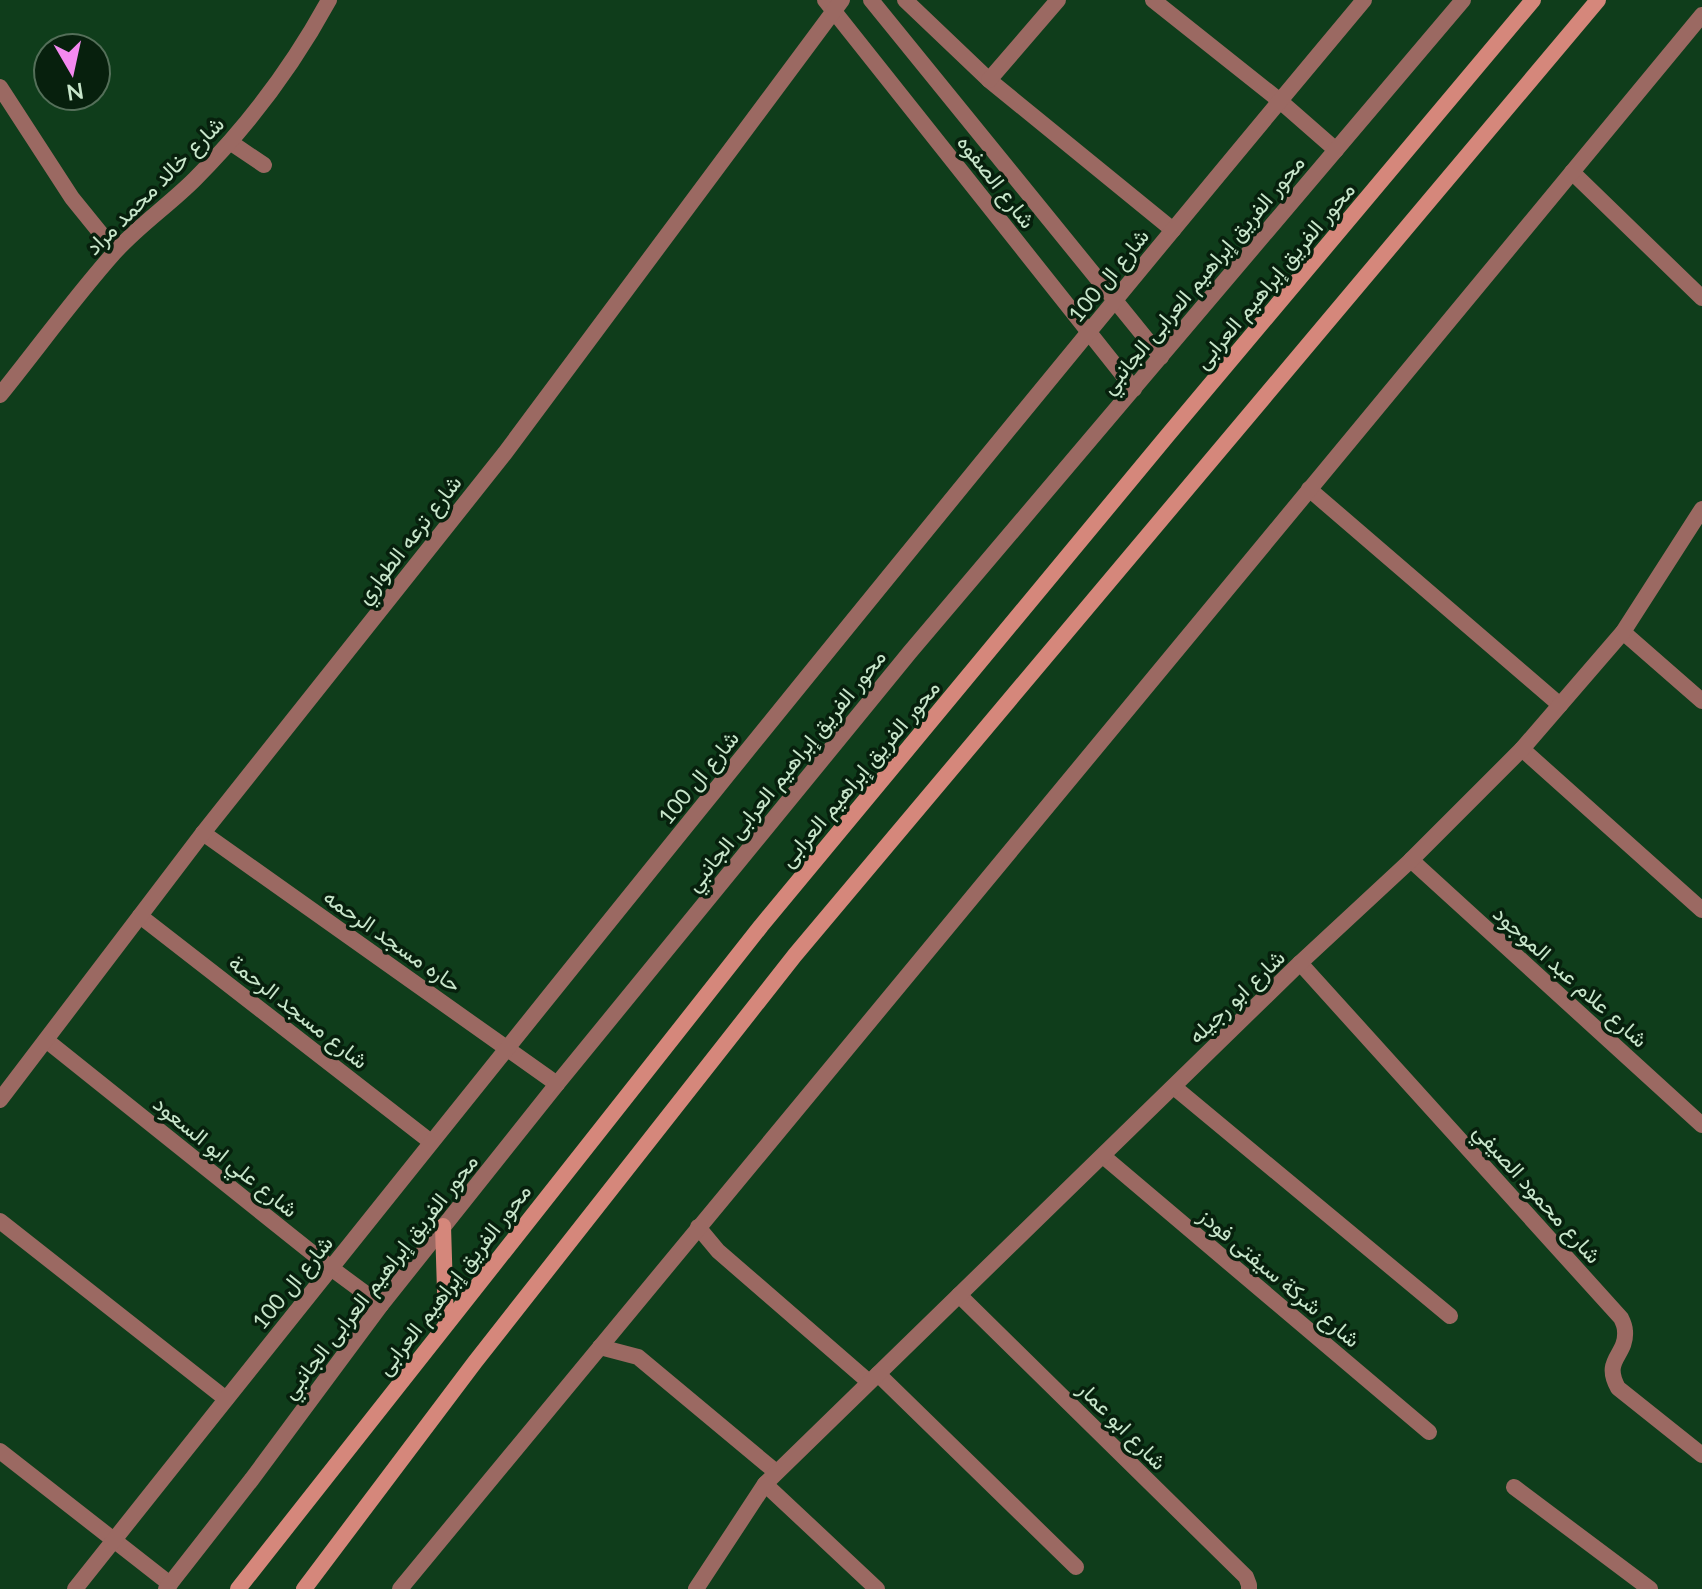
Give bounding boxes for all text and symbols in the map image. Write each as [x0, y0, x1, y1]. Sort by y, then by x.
north arrow [32, 32, 112, 112]
text: N [65, 78, 86, 107]
street label: شارع خالد محمد مراد [79, 110, 230, 261]
street label: شارع الصفوه [951, 129, 1042, 234]
street label: محور الفريق إبراهيم العرابى الجانبي [1094, 149, 1310, 399]
street label: محور الفريق إبراهيم العرابى [1188, 176, 1360, 374]
street label: شارع ال 100 [1062, 223, 1156, 329]
street label: شارع ترعه الطواري [349, 469, 471, 613]
street label: محور الفريق إبراهيم العرابى الجانبي [679, 644, 891, 896]
street label: محور الفريق إبراهيم العرابى [773, 674, 945, 872]
street label: شارع ال 100 [652, 725, 746, 831]
street label: حاره مسجد الرحمه [318, 883, 467, 998]
street label: شارع علام عبد الموجود [1487, 900, 1654, 1054]
street label: شارع ابو رجيله [1182, 943, 1291, 1050]
street label: شارع مسجد الرحمة [223, 948, 374, 1075]
street label: شارع علي ابو السعود [144, 1089, 304, 1227]
street label: شارع محمود الصيفي [1464, 1118, 1608, 1272]
street label: محور الفريق إبراهيم العرابى الجانبي [275, 1148, 483, 1404]
street label: محور الفريق إبراهيم العرابى [370, 1178, 536, 1380]
street label: شارع شركة سيفتى فودز [1192, 1201, 1366, 1354]
street label: شارع ال 100 [246, 1230, 340, 1336]
street label: شارع ابو عمار [1071, 1374, 1173, 1476]

